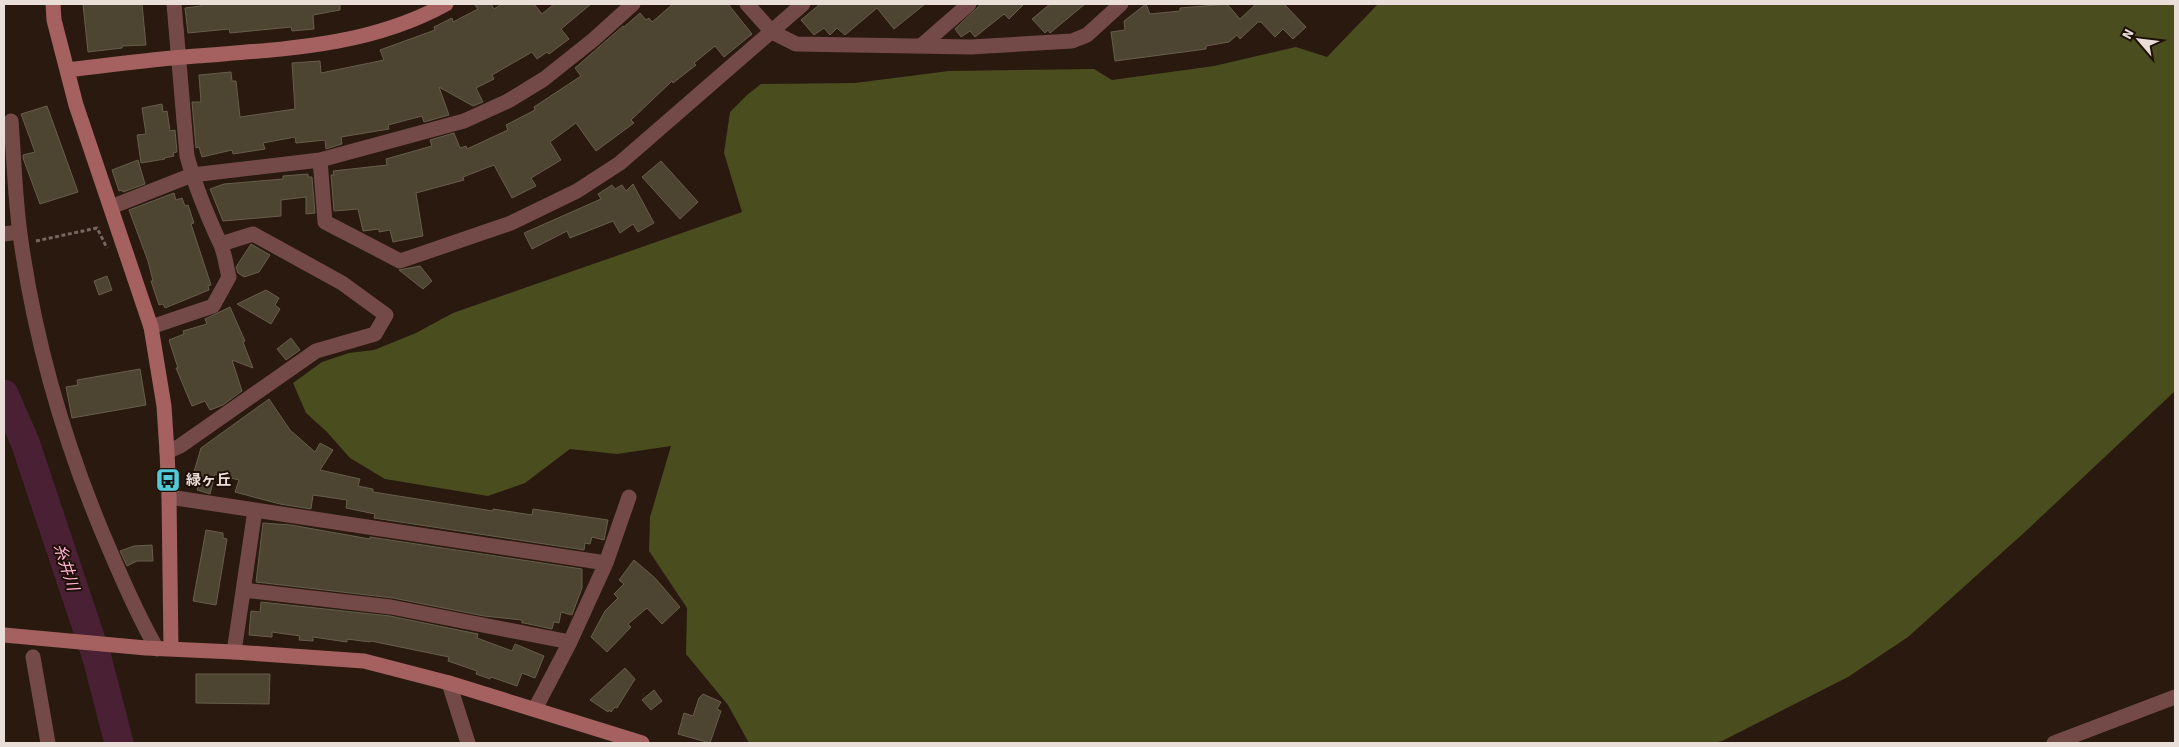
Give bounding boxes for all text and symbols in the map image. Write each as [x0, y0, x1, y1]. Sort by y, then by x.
north arrow [2114, 15, 2164, 65]
text: N [2117, 26, 2139, 43]
bus stop icon: 緑ヶ丘 [155, 467, 181, 493]
place label: 緑ヶ丘 [186, 470, 231, 491]
water label: 糸井川 [48, 541, 84, 595]

